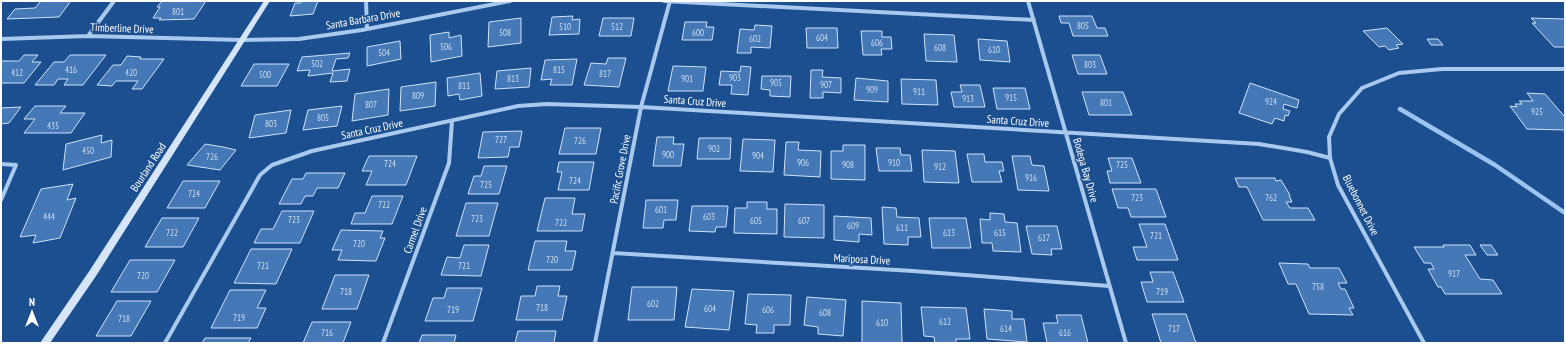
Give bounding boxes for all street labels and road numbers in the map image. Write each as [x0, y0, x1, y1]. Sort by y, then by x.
street label: Santa Barbara Drive [325, 5, 402, 32]
street label: Timberline Drive [90, 20, 154, 36]
street label: Santa Cruz Drive [663, 92, 727, 110]
street label: Santa Cruz Drive [986, 112, 1050, 130]
street label: Santa Cruz Drive [340, 116, 404, 142]
street label: Pacific Grove Drive [606, 133, 634, 205]
street label: Bodega Bay Drive [1070, 136, 1102, 204]
street label: Bourland Road [127, 140, 169, 194]
street label: Bluebonnet Drive [1340, 172, 1382, 238]
street label: Carmel Drive [400, 204, 430, 255]
street label: Mariposa Drive [833, 251, 891, 267]

